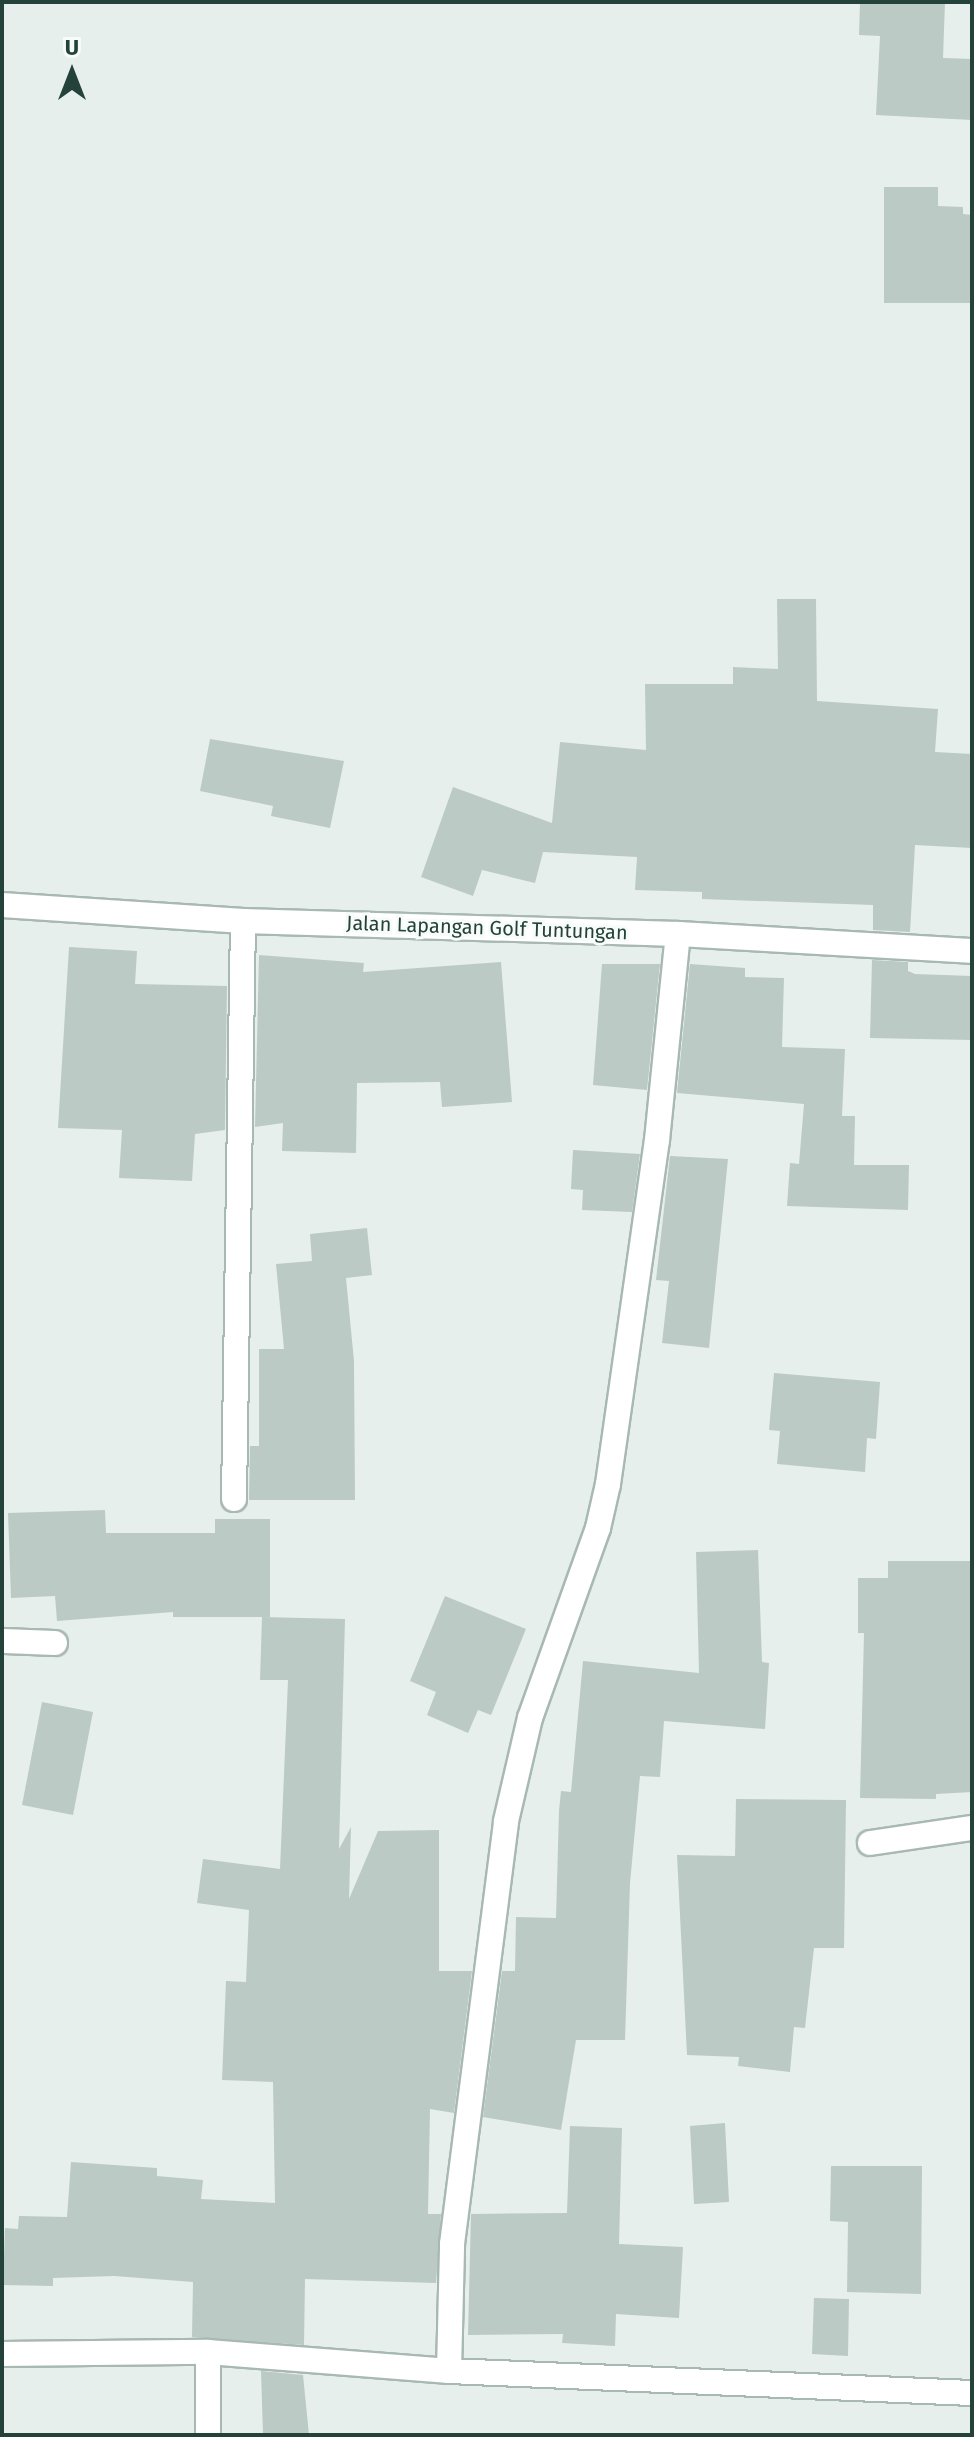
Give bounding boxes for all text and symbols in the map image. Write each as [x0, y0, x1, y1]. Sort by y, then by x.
north arrow [32, 32, 112, 112]
text: U [65, 34, 79, 61]
street label: Jalan Lapangan Golf Tuntungan [346, 911, 628, 945]

